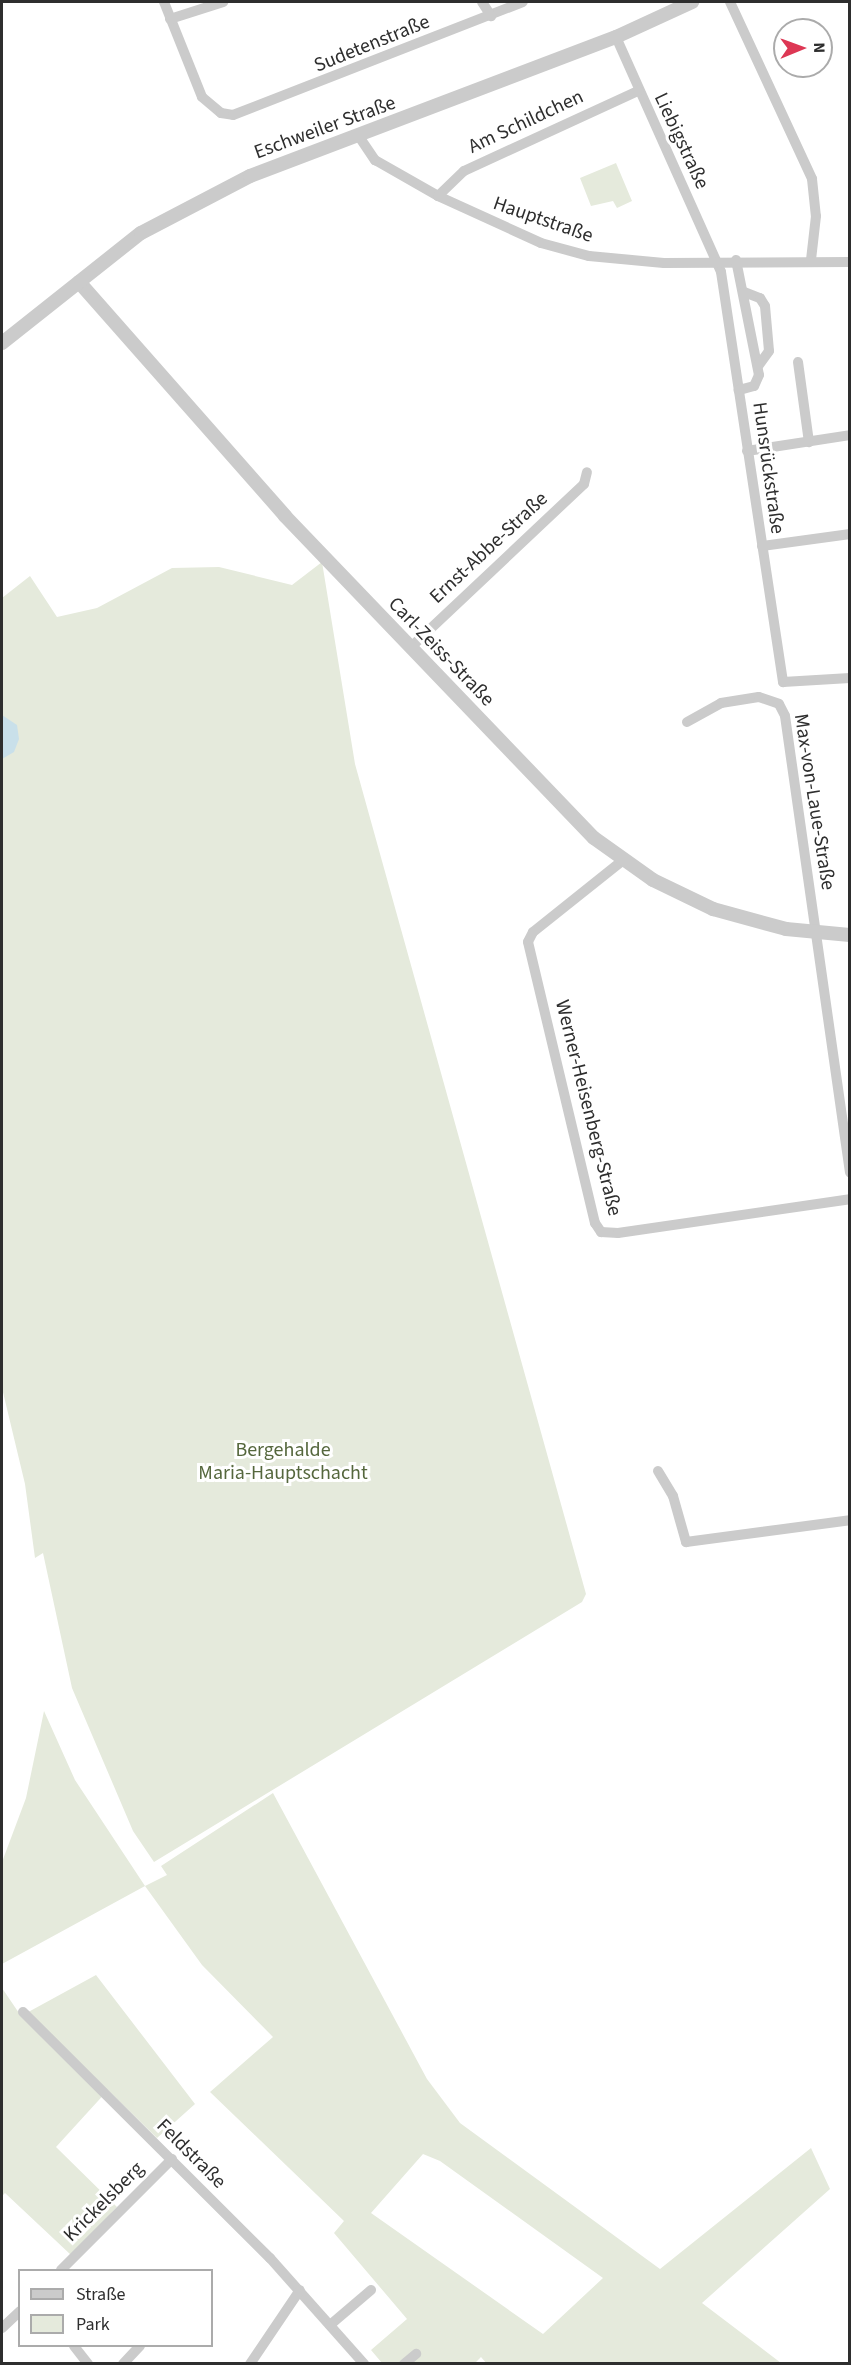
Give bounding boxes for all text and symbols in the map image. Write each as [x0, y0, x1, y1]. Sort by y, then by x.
street label: Sudetenstraße [311, 10, 433, 78]
north arrow [773, 18, 833, 78]
text: N [808, 42, 830, 53]
street label: Am Schildchen [465, 85, 587, 159]
street label: Liebigstraße [648, 89, 714, 193]
street label: Eschweiler Straße [251, 91, 399, 165]
street label: Hauptstraße [490, 192, 596, 248]
street label: Hunsrückstraße [747, 401, 789, 535]
street label: Ernst-Abbe-Straße [425, 487, 553, 609]
street label: Carl-Zeiss-Straße [383, 592, 499, 712]
street label: Max-von-Laue-Straße [788, 712, 840, 892]
street label: Werner-Heisenberg-Straße [550, 997, 626, 1219]
park label: Bergehalde Maria-Hauptschacht [198, 1439, 368, 1486]
street label: Feldstraße [151, 2114, 231, 2194]
street label: Krickelsberg [59, 2157, 149, 2247]
legend [18, 2269, 213, 2347]
text: Straße [76, 2282, 125, 2307]
text: Park [76, 2312, 110, 2337]

